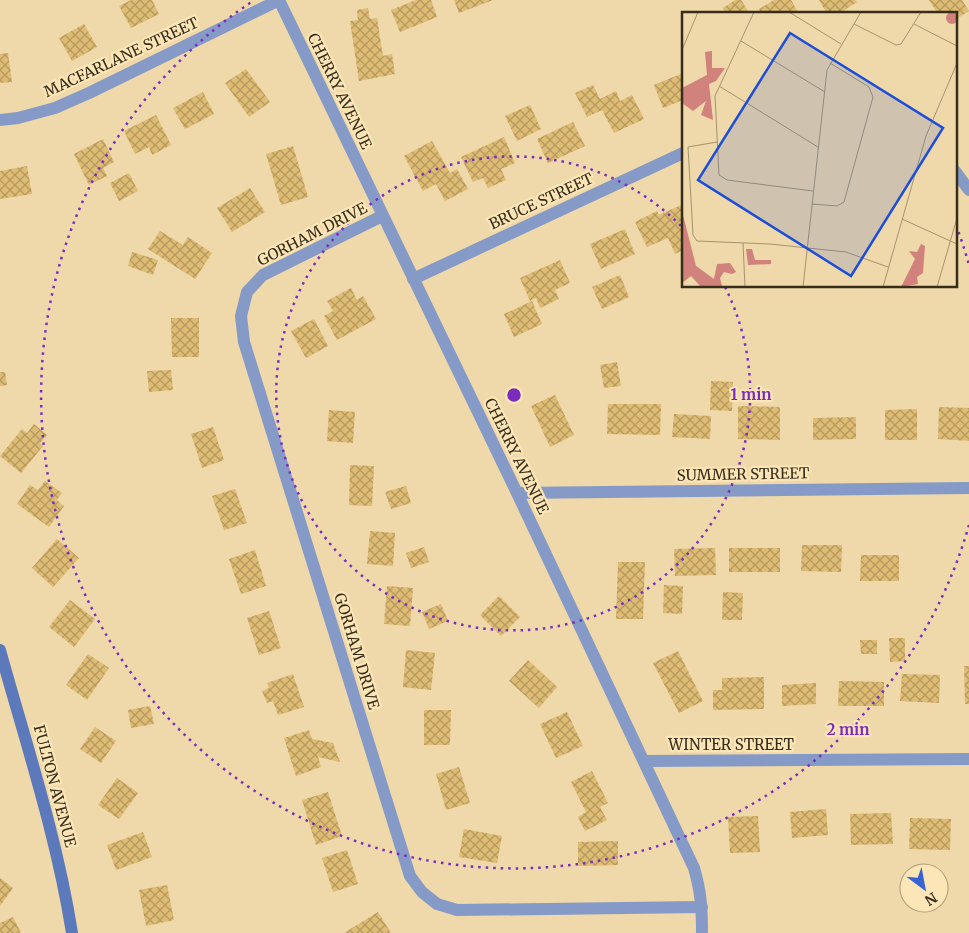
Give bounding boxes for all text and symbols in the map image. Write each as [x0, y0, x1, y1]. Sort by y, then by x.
inset map [682, 12, 956, 288]
street label: MACFARLANE STREET [41, 13, 202, 101]
street label: CHERRY AVENUE [304, 30, 376, 152]
street label: BRUCE STREET [486, 168, 597, 233]
street label: GORHAM DRIVE [254, 198, 371, 270]
text: 1 min [731, 385, 771, 404]
centre of rings [505, 386, 523, 404]
street label: CHERRY AVENUE [481, 395, 553, 517]
street label: SUMMER STREET [677, 463, 810, 485]
street label: GORHAM DRIVE [330, 590, 384, 712]
text: 2 min [827, 720, 869, 739]
street label: FULTON AVENUE [30, 723, 81, 850]
street label: WINTER STREET [667, 735, 794, 754]
north arrow [899, 863, 949, 913]
text: N [921, 888, 940, 910]

